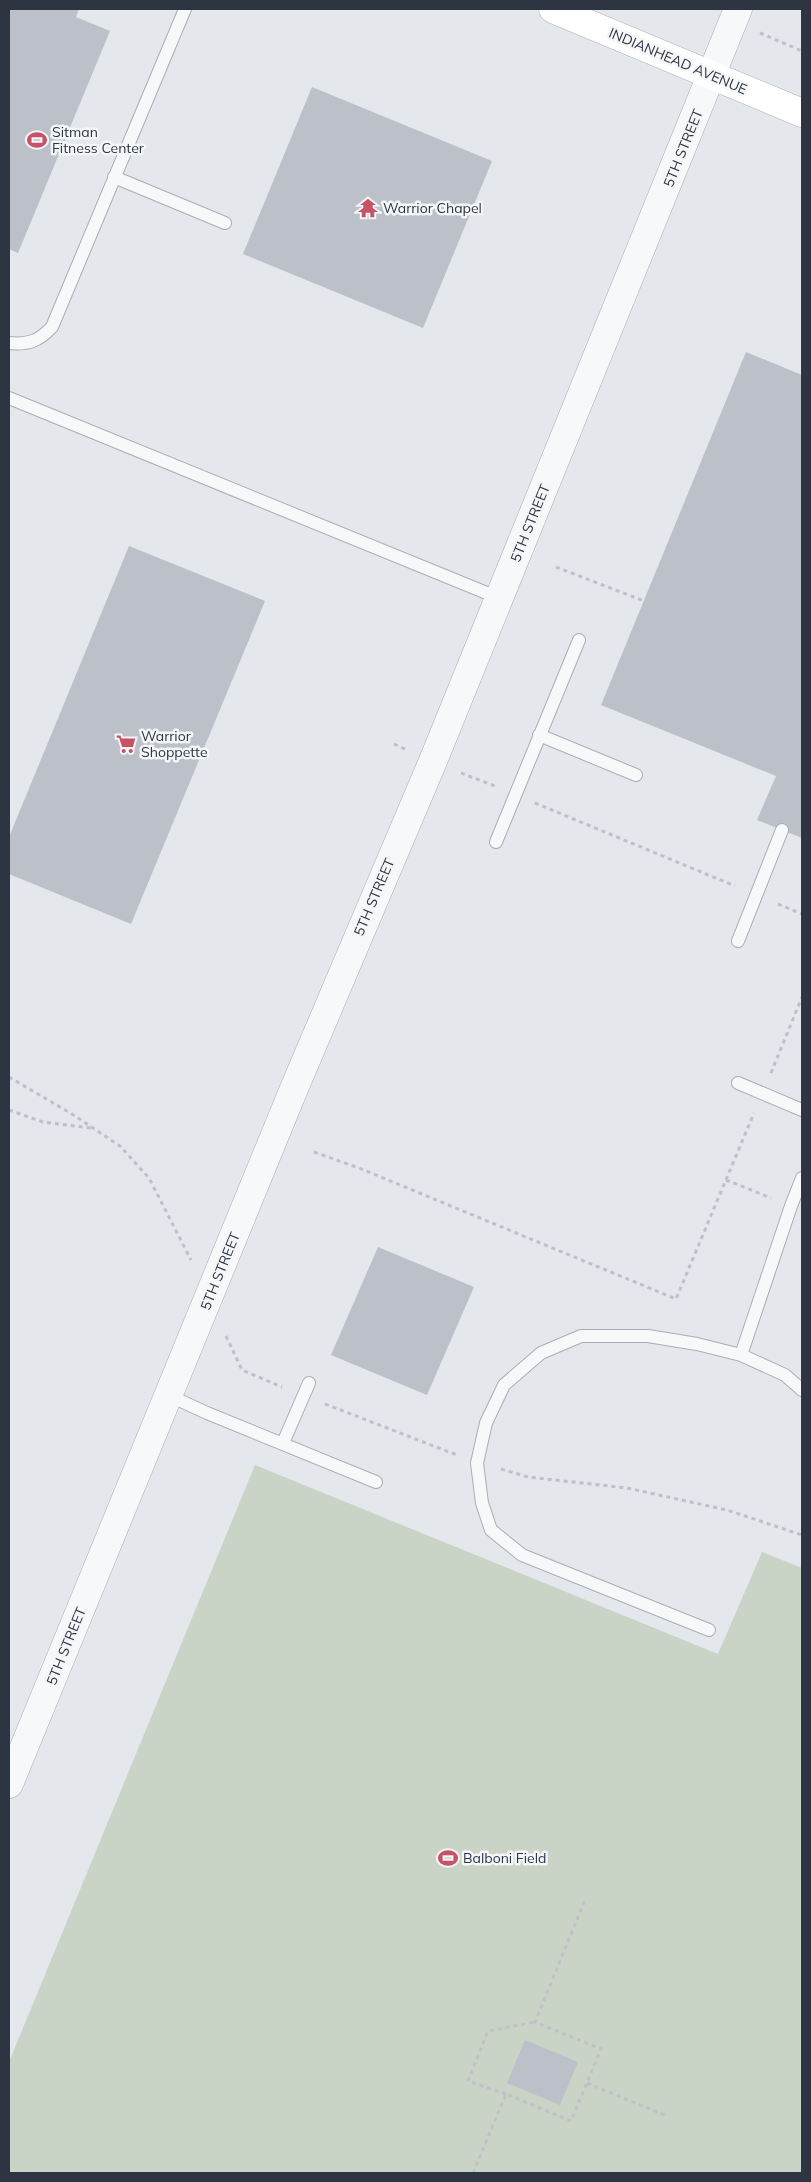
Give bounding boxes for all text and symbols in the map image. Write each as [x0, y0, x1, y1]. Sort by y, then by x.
street label: INDIANHEAD AVENUE [606, 24, 750, 98]
street label: 5TH STREET [659, 106, 707, 190]
place label: Sitman Fitness Center [52, 123, 145, 157]
sports icon: Sitman Fitness Center [26, 129, 48, 151]
temple icon: Warrior Chapel [357, 197, 379, 219]
place label: Warrior Chapel [383, 199, 482, 217]
street label: 5TH STREET [506, 481, 554, 565]
place label: Warrior Shoppette [141, 727, 208, 761]
supermarket icon: Warrior Shoppette [115, 733, 137, 755]
street label: 5TH STREET [350, 855, 399, 939]
street label: 5TH STREET [196, 1229, 244, 1313]
street label: 5TH STREET [42, 1604, 90, 1688]
sports icon: Balboni Field [437, 1847, 459, 1869]
place label: Balboni Field [463, 1849, 546, 1867]

